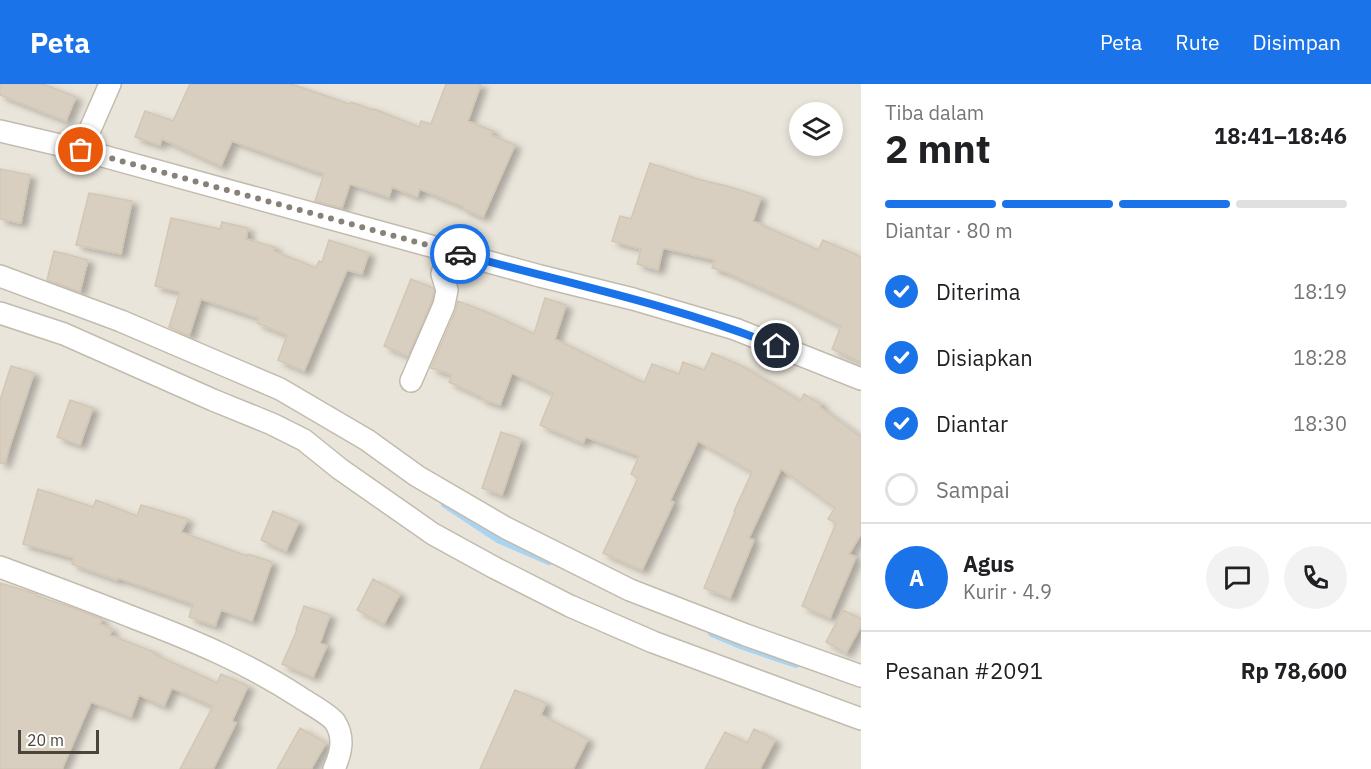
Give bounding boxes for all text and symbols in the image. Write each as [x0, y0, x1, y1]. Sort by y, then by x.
text: Peta [30, 24, 90, 61]
text: Peta [1100, 28, 1142, 56]
text: Rute [1175, 28, 1220, 56]
text: Disimpan [1253, 28, 1341, 56]
text: Tiba dalam [885, 99, 984, 126]
map controls [789, 102, 843, 156]
button: layers [789, 102, 843, 156]
text: 18:41–18:46 [1214, 121, 1347, 150]
text: 2 mnt [885, 123, 991, 174]
pin [55, 124, 106, 175]
icon: bag [64, 133, 97, 166]
text: Diantar · 80 m [885, 217, 1013, 244]
courier [430, 224, 490, 284]
icon: car [444, 238, 477, 271]
icon: check [885, 275, 918, 308]
text: Diterima [936, 277, 1021, 306]
text: 18:19 [1293, 278, 1347, 305]
pin [751, 320, 802, 371]
icon: home [760, 329, 793, 362]
icon: check [885, 341, 918, 374]
text: Disiapkan [936, 343, 1033, 372]
text: 18:28 [1293, 344, 1347, 371]
icon: check [885, 407, 918, 440]
text: Diantar [936, 409, 1008, 438]
text: 18:30 [1293, 410, 1347, 437]
text: Sampai [936, 475, 1010, 504]
button: chat [1206, 546, 1269, 609]
button: phone [1284, 546, 1347, 609]
text: Agus [963, 549, 1014, 578]
text: A [909, 563, 924, 592]
text: Kurir · 4.9 [963, 578, 1052, 605]
text: Pesanan #2091 [885, 656, 1043, 685]
text: Rp 78,600 [1241, 656, 1347, 685]
scale bar [18, 727, 99, 754]
text: 20 m [27, 730, 64, 750]

